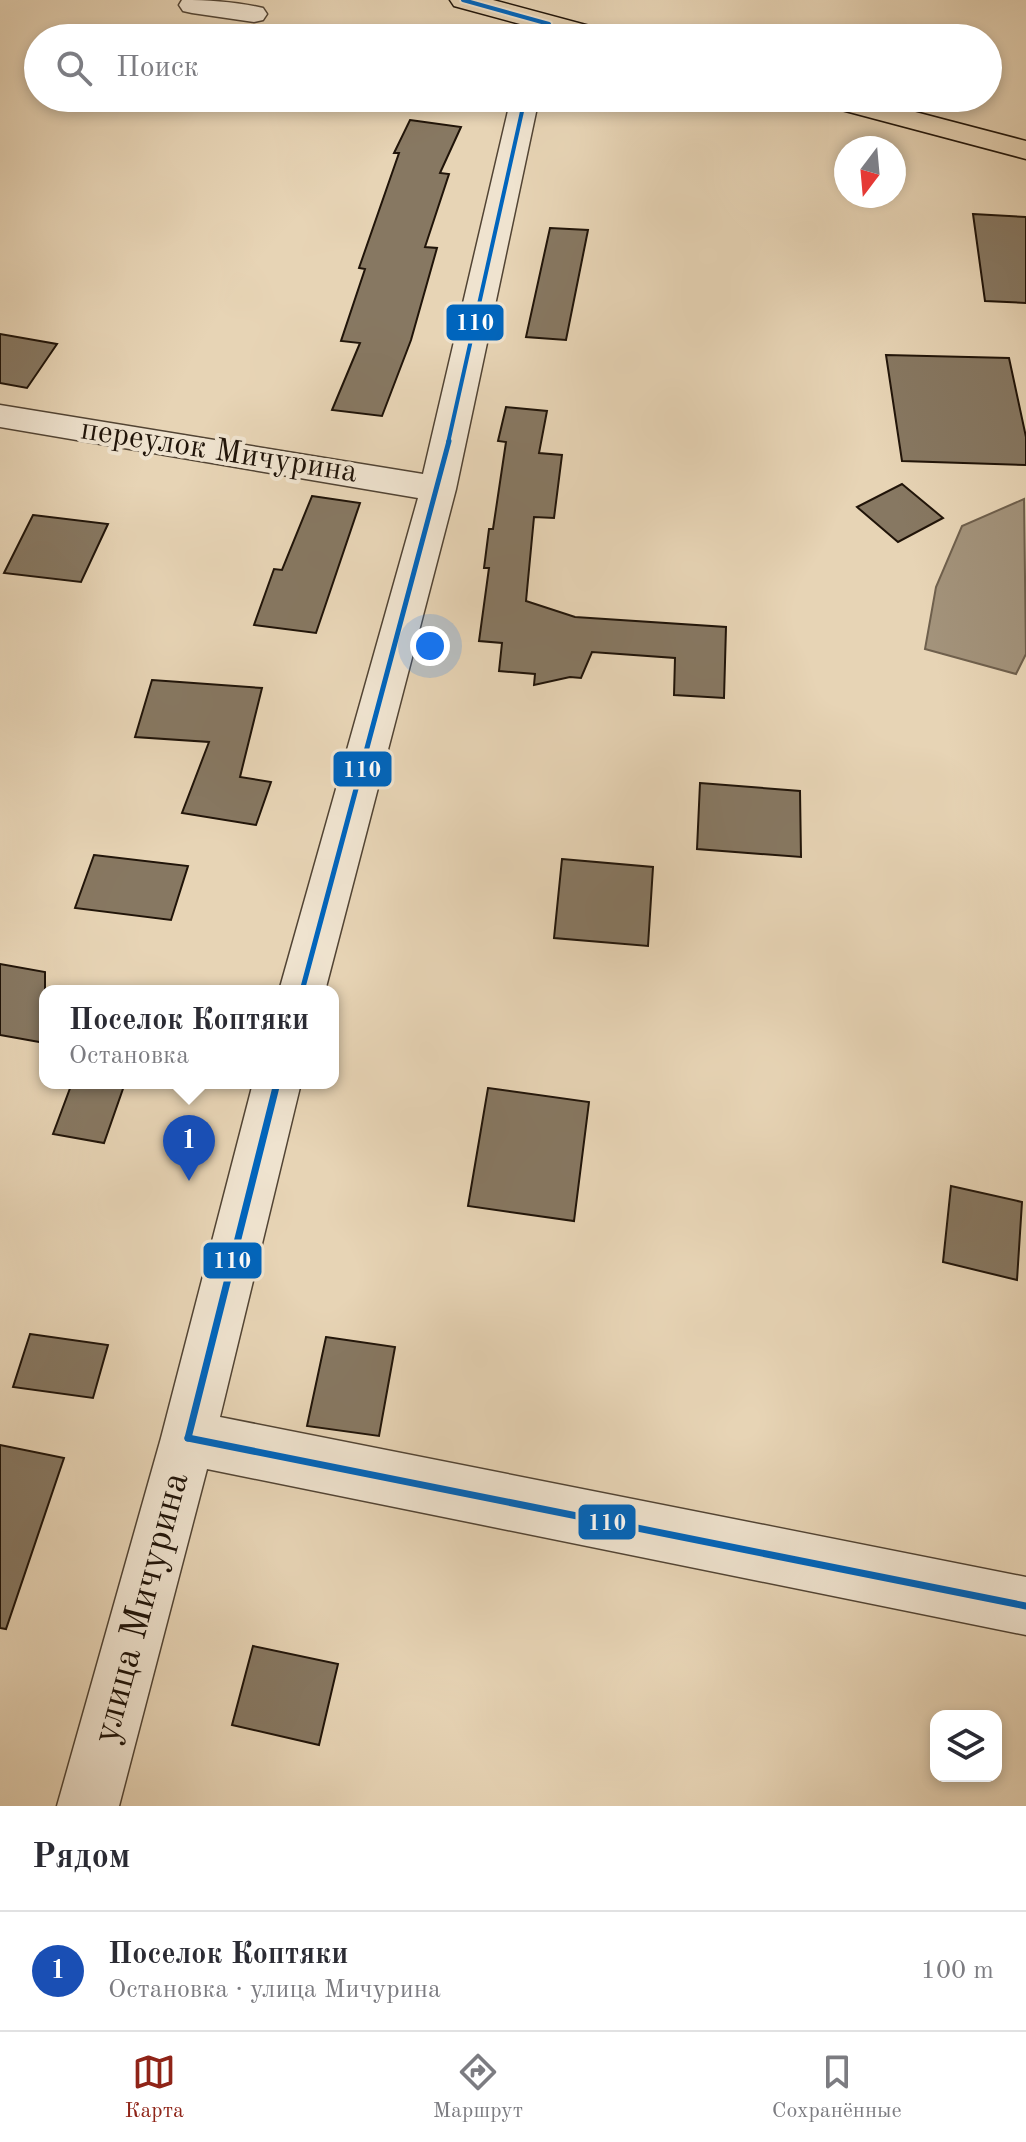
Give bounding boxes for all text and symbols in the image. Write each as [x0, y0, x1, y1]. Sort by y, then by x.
search box [24, 24, 1002, 112]
icon: search [52, 46, 96, 90]
text: Поиск [116, 53, 199, 83]
north arrow [834, 136, 906, 208]
line badge: 110 [445, 303, 505, 342]
text: 110 [456, 313, 494, 335]
street label: переулок Мичурина [78, 414, 360, 490]
your location [410, 626, 450, 666]
line badge: 110 [332, 750, 393, 788]
text: 110 [343, 760, 381, 782]
popup [39, 985, 339, 1089]
text: Поселок Коптяки [69, 1006, 309, 1036]
text: Остановка [69, 1043, 189, 1069]
pin: 1 [163, 1115, 215, 1181]
line badge: 110 [202, 1241, 263, 1280]
text: 110 [213, 1251, 251, 1273]
street label: улица Мичурина [88, 1468, 197, 1748]
line badge: 110 [577, 1503, 637, 1541]
text: 110 [588, 1513, 626, 1535]
map controls [930, 1710, 1002, 1782]
button: layers [930, 1710, 1002, 1782]
text: Рядом [32, 1841, 131, 1875]
text: Поселок Коптяки [108, 1940, 348, 1970]
text: 1 [50, 1958, 66, 1984]
text: 100 m [921, 1958, 994, 1984]
text: Остановка · улица Мичурина [108, 1977, 441, 2003]
tab: Карта [124, 2050, 184, 2125]
tab: Маршрут [433, 2050, 523, 2125]
tab: Сохранённые [772, 2050, 902, 2125]

